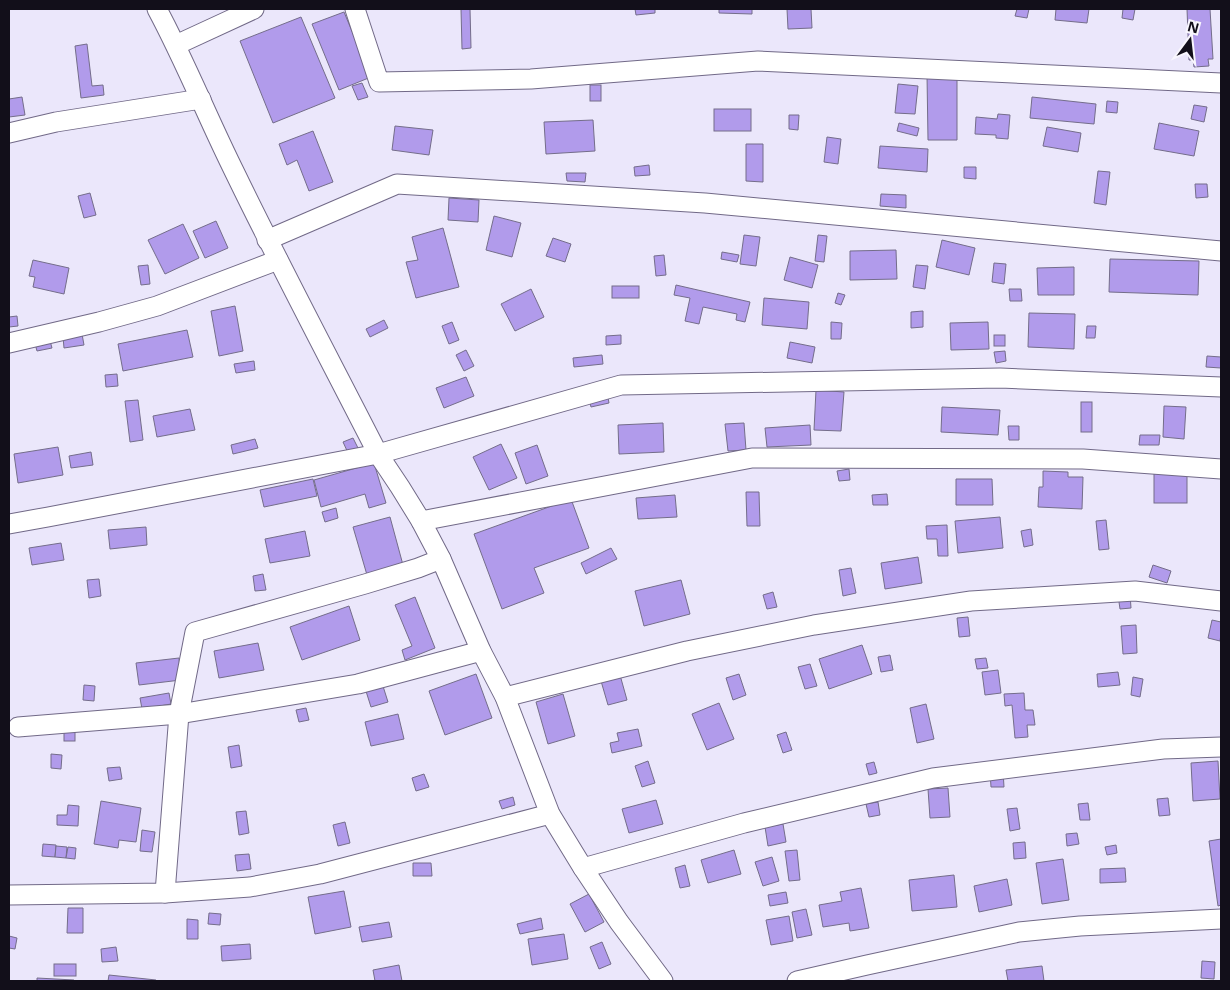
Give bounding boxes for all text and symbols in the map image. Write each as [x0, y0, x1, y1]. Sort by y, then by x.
north arrow [1165, 15, 1215, 65]
text: N [1186, 16, 1201, 38]

